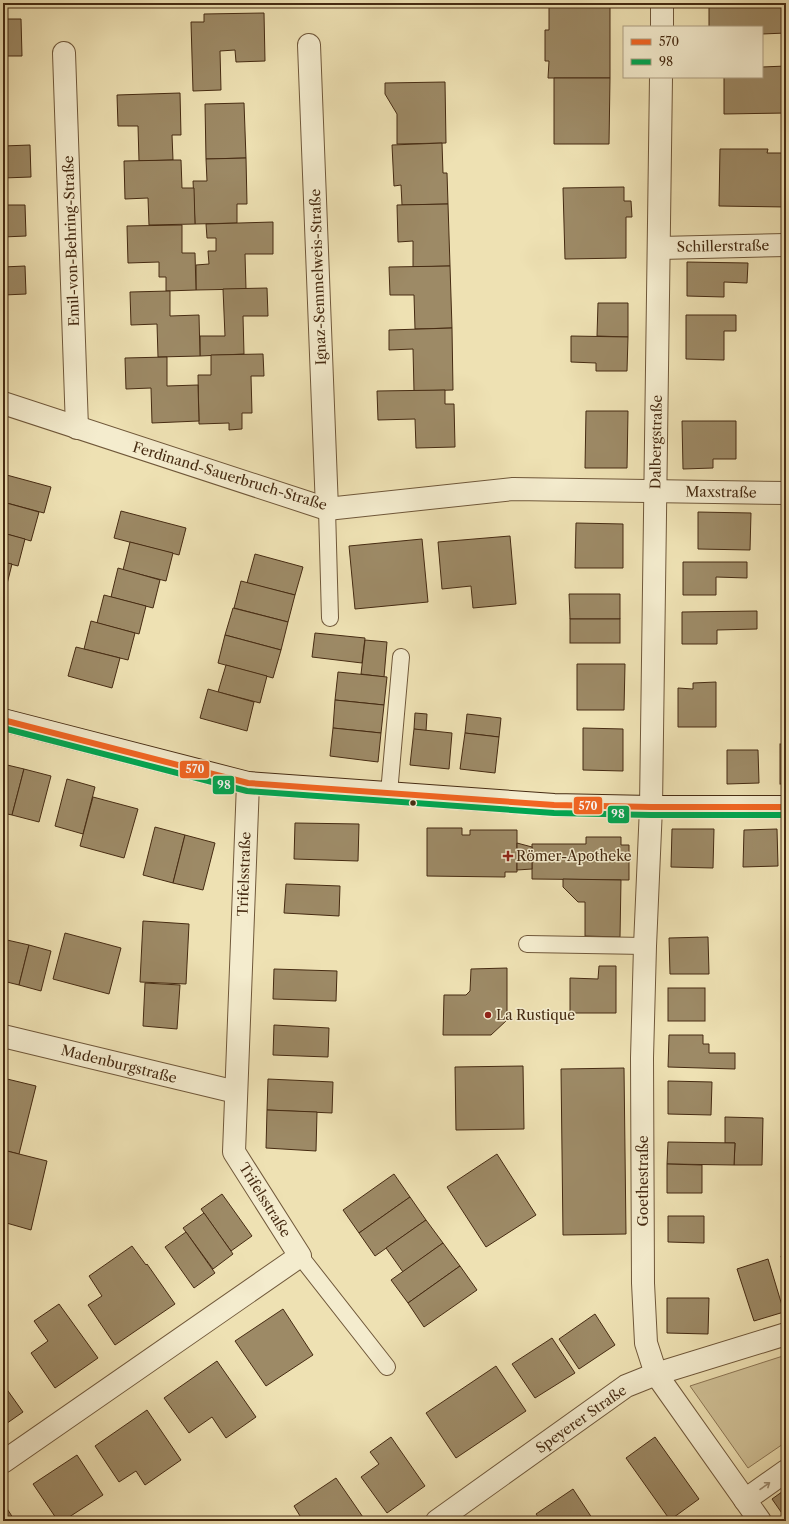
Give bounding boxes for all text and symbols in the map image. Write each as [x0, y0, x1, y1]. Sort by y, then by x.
legend [623, 26, 763, 78]
text: 570 [659, 34, 679, 49]
text: 98 [659, 54, 673, 69]
street label: Emil-von-Behring-Straße [59, 155, 83, 327]
street label: Ignaz-Semmelweis-Straße [306, 188, 330, 365]
street label: Schillerstraße [677, 236, 770, 256]
street label: Dalbergstraße [646, 395, 666, 489]
street label: Ferdinand-Sauerbruch-Straße [131, 438, 330, 514]
street label: Maxstraße [685, 482, 757, 502]
line badge: 570 [179, 760, 210, 779]
text: 570 [186, 762, 204, 776]
line badge: 98 [212, 775, 235, 795]
text: 98 [217, 778, 231, 792]
line badge: 570 [573, 796, 603, 815]
unlabelled marker [408, 798, 418, 808]
text: 570 [579, 799, 597, 813]
line badge: 98 [607, 805, 630, 824]
text: 98 [611, 807, 625, 821]
street label: Trifelsstraße [234, 831, 254, 917]
place label: Römer-Apotheke [516, 847, 632, 865]
marker: Römer-Apotheke [503, 851, 513, 861]
place label: La Rustique [496, 1006, 575, 1024]
marker: La Rustique [483, 1010, 493, 1020]
street label: Madenburgstraße [59, 1041, 179, 1087]
street label: Goethestraße [634, 1135, 652, 1227]
street label: Trifelsstraße [235, 1159, 295, 1241]
street label: Speyerer Straße [532, 1381, 630, 1457]
one-way arrow [760, 1482, 771, 1490]

